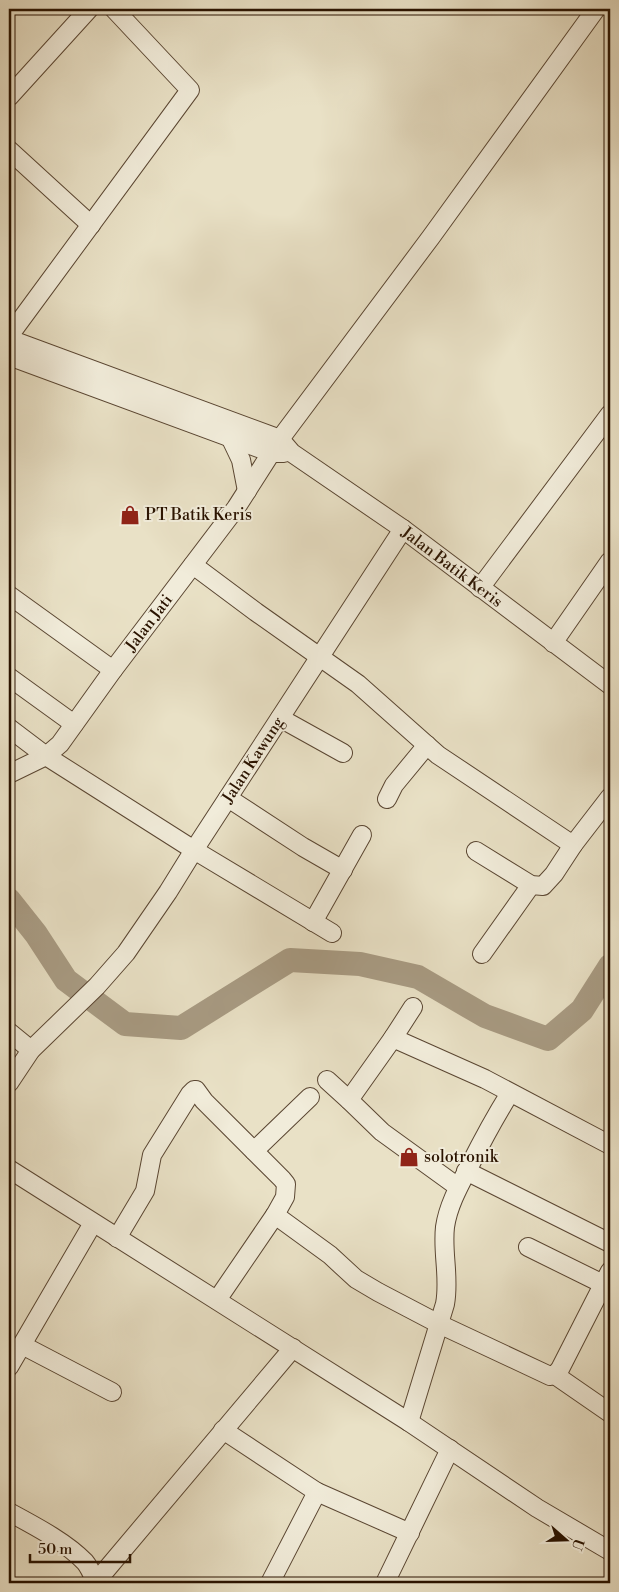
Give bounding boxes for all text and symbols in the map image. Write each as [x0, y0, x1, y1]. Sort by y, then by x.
shop icon: PT Batik Keris [119, 504, 141, 526]
place label: PT Batik Keris [145, 505, 252, 525]
street label: Jalan Batik Keris [397, 522, 507, 612]
street label: Jalan Jati [120, 590, 177, 656]
street label: Jalan Kawung [217, 713, 289, 808]
shop icon: solotronik [398, 1146, 420, 1168]
place label: solotronik [424, 1147, 500, 1167]
north arrow [542, 1514, 592, 1564]
scale bar [30, 1532, 130, 1564]
text: U [567, 1536, 588, 1552]
text: 50 m [38, 1540, 72, 1559]

